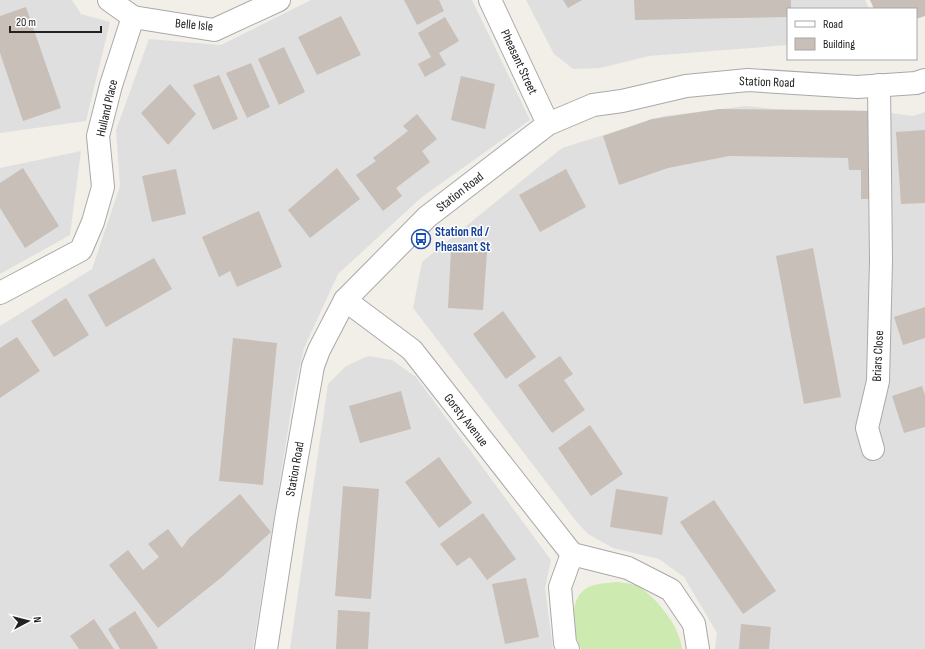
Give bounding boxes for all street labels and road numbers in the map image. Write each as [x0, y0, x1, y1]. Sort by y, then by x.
street label: Belle Isle [174, 15, 214, 35]
street label: Pheasant Street [497, 27, 541, 97]
street label: Station Road [739, 73, 795, 91]
street label: Hulland Place [93, 78, 121, 138]
street label: Station Road [433, 169, 487, 215]
street label: Briars Close [869, 330, 887, 382]
street label: Gorsty Avenue [440, 390, 492, 450]
street label: Station Road [282, 440, 308, 498]

